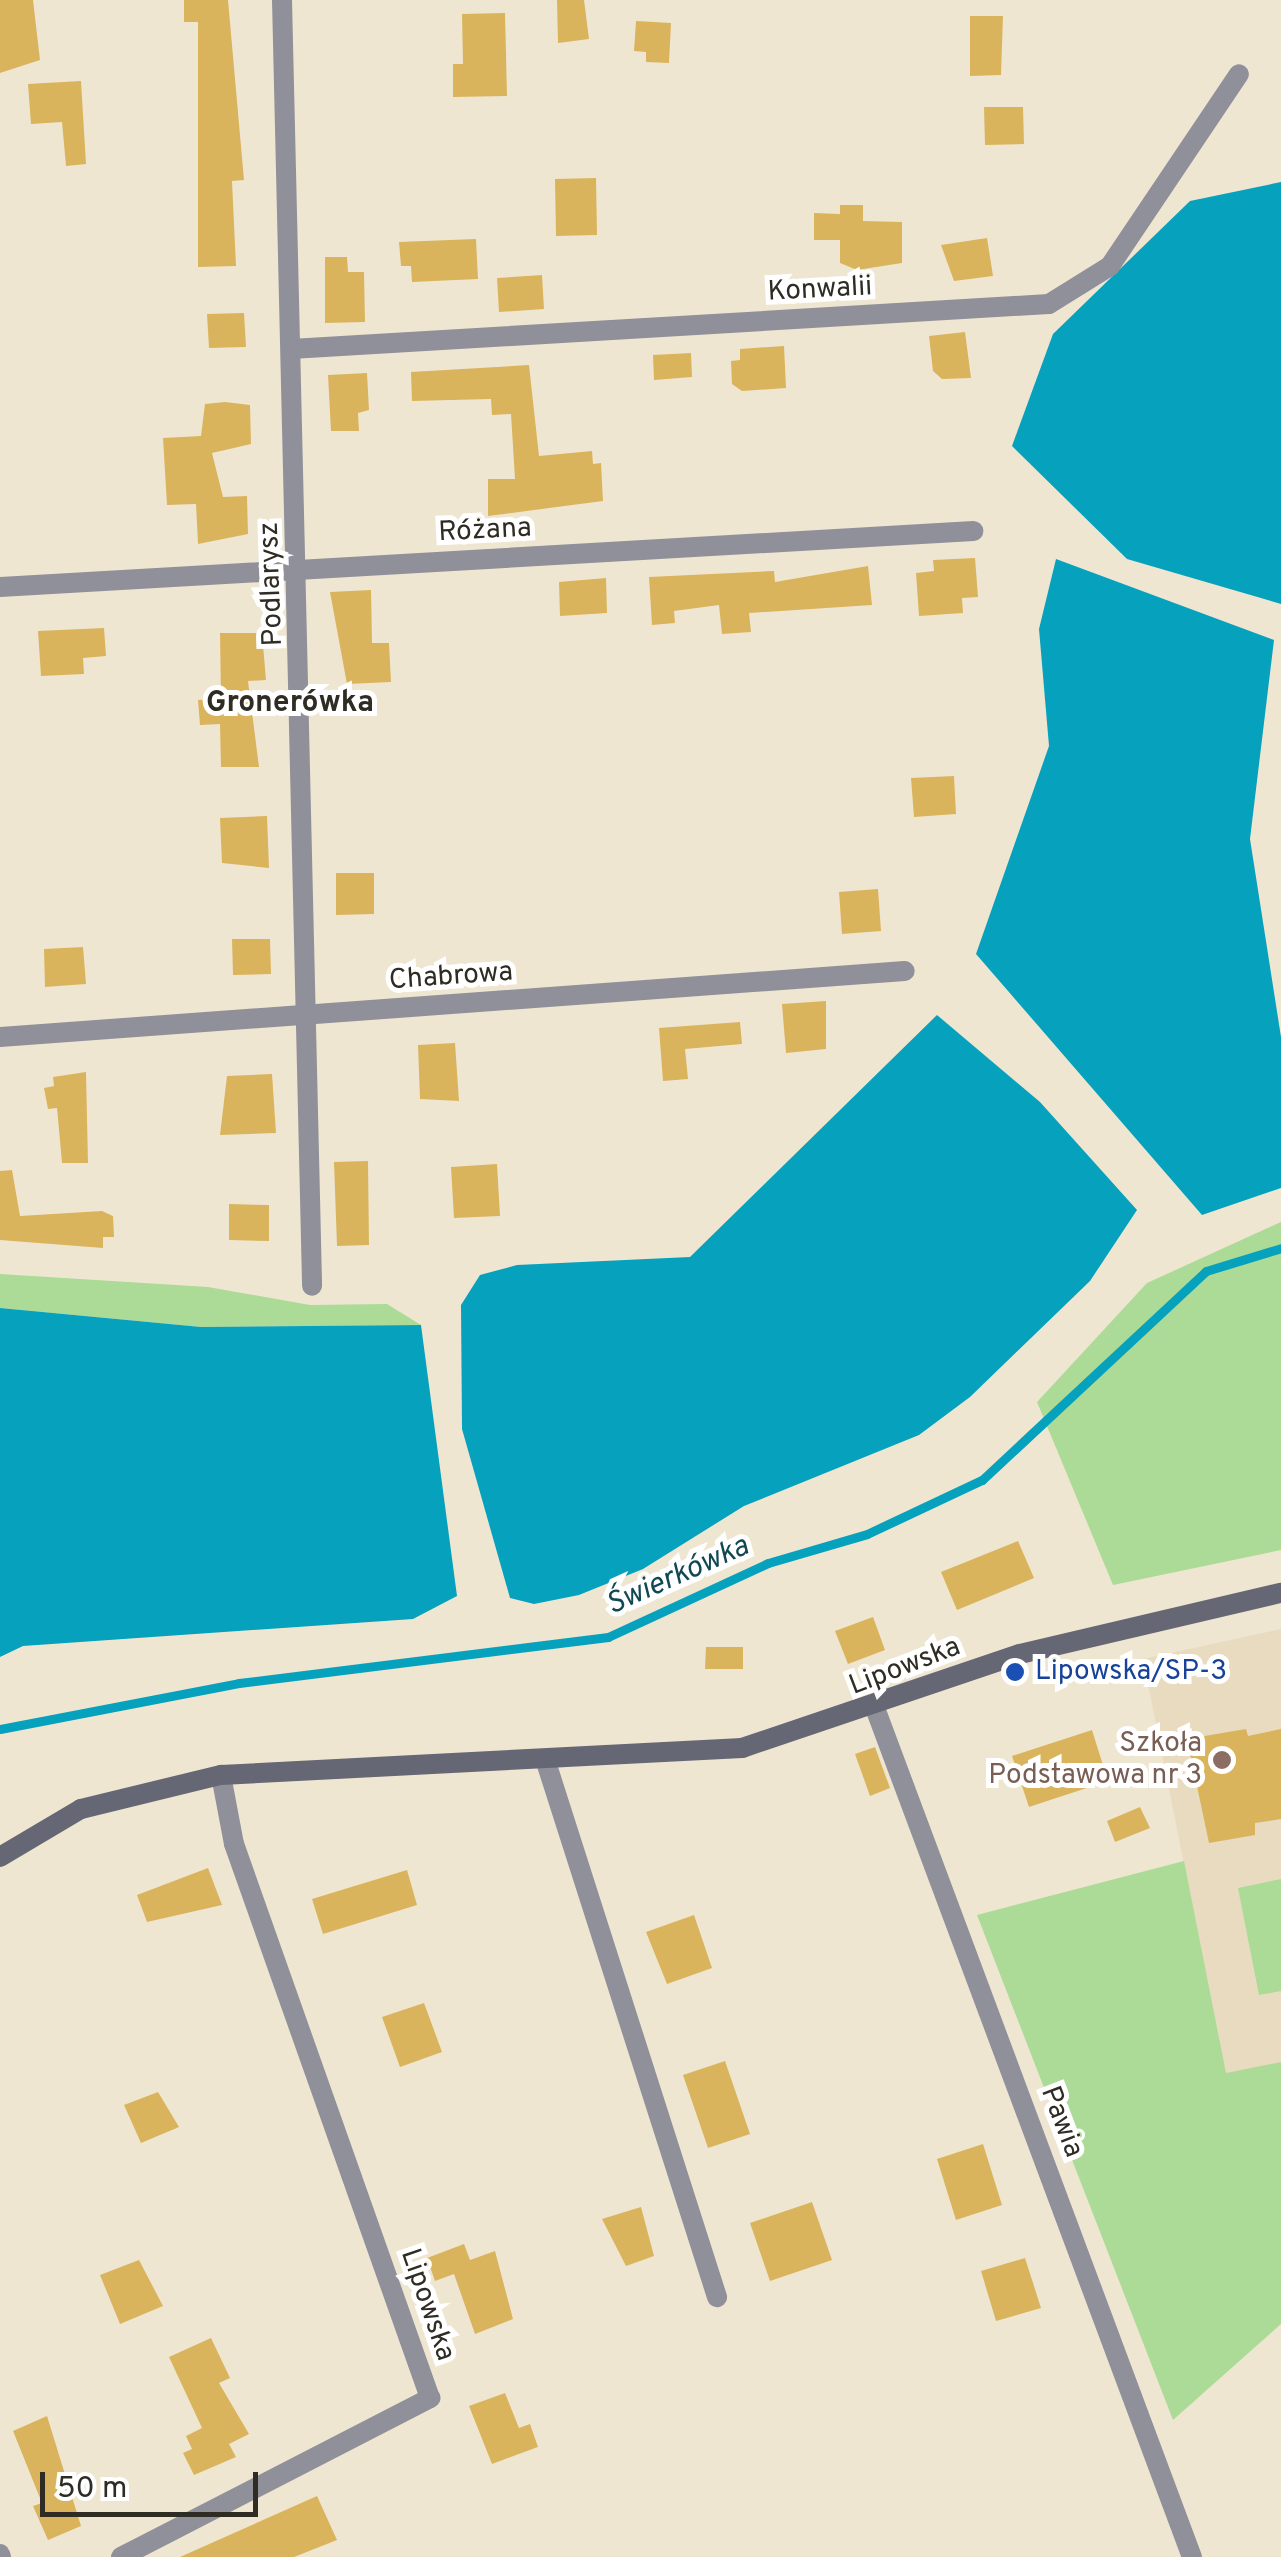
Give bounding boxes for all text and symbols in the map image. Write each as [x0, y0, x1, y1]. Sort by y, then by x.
street label: Konwalii [767, 270, 873, 310]
street label: Różana [437, 512, 533, 550]
street label: Podlarysz [253, 521, 291, 647]
district label: Gronerówka [206, 686, 374, 722]
street label: Chabrowa [388, 956, 514, 998]
water label: Świerkówka [601, 1530, 755, 1624]
street label: Lipowska [845, 1630, 965, 1704]
place label: Lipowska/SP-3 [1035, 1655, 1227, 1689]
marker: Lipowska/SP-3 [1004, 1661, 1026, 1683]
place label: Szkoła Podstawowa nr 3 [988, 1727, 1202, 1793]
marker: Szkoła Podstawowa nr 3 [1211, 1749, 1233, 1771]
street label: Pawia [1032, 2082, 1090, 2162]
street label: Lipowska [392, 2245, 462, 2365]
scale bar [45, 2452, 262, 2514]
text: 50 m [57, 2471, 127, 2508]

